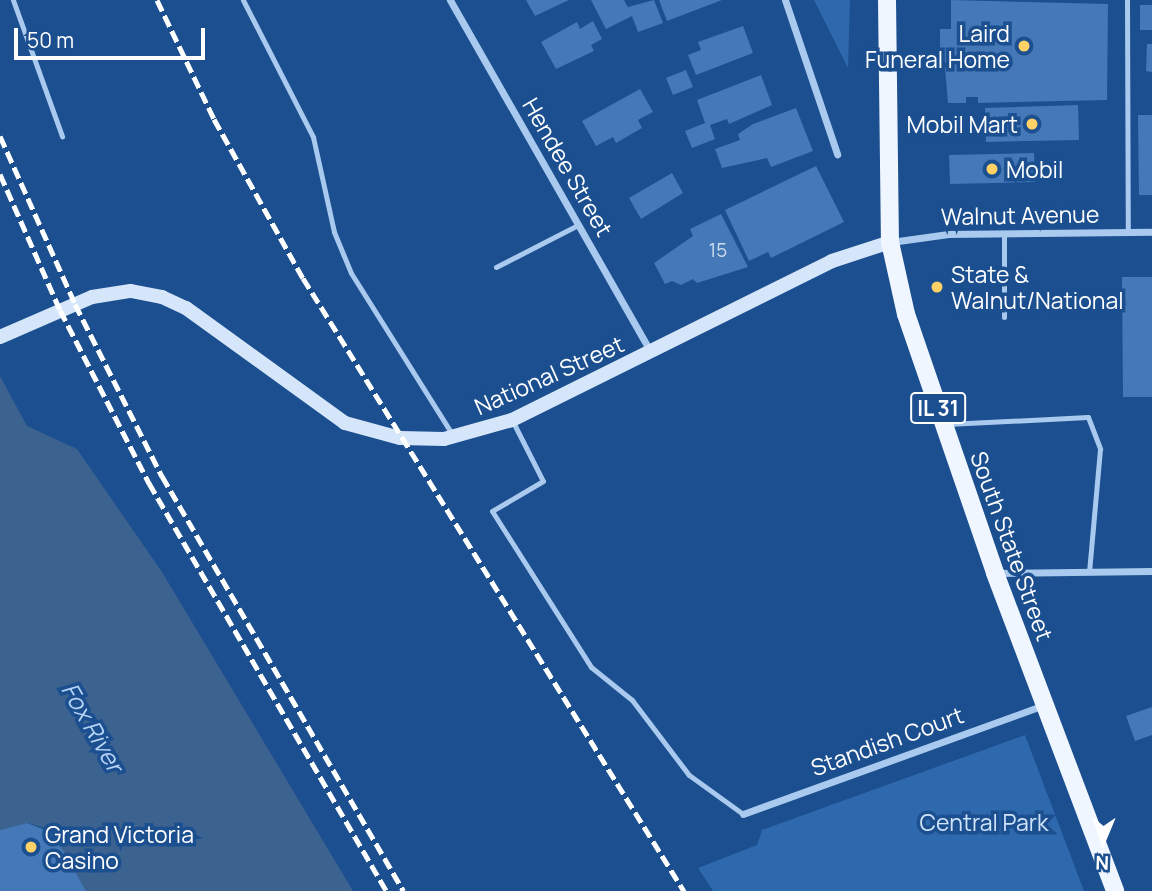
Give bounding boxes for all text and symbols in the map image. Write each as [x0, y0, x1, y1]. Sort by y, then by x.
scale bar [18, 14, 208, 58]
place label: Laird Funeral Home [865, 19, 1010, 73]
text: 50 m [27, 26, 74, 54]
marker: Laird Funeral Home [1016, 38, 1032, 54]
street label: Hendee Street [517, 93, 619, 241]
place label: Mobil Mart [906, 110, 1018, 138]
marker: Mobil Mart [1024, 116, 1040, 132]
place label: Mobil [1006, 155, 1063, 183]
marker: Mobil [984, 161, 1000, 177]
street label: Walnut Avenue [941, 200, 1099, 230]
house number: 15 [709, 240, 727, 262]
place label: State & Walnut/National [951, 260, 1124, 314]
marker: State & Walnut/National [929, 279, 945, 295]
street label: National Street [470, 330, 628, 420]
road number: IL 31 [908, 390, 968, 426]
street label: South State Street [965, 448, 1059, 644]
water label: Fox River [56, 677, 130, 777]
street label: Standish Court [807, 701, 967, 781]
north arrow [1068, 807, 1138, 877]
park label: Central Park [920, 808, 1048, 836]
place label: Grand Victoria Casino [45, 820, 194, 874]
marker: Grand Victoria Casino [23, 839, 39, 855]
text: N [1095, 850, 1110, 876]

